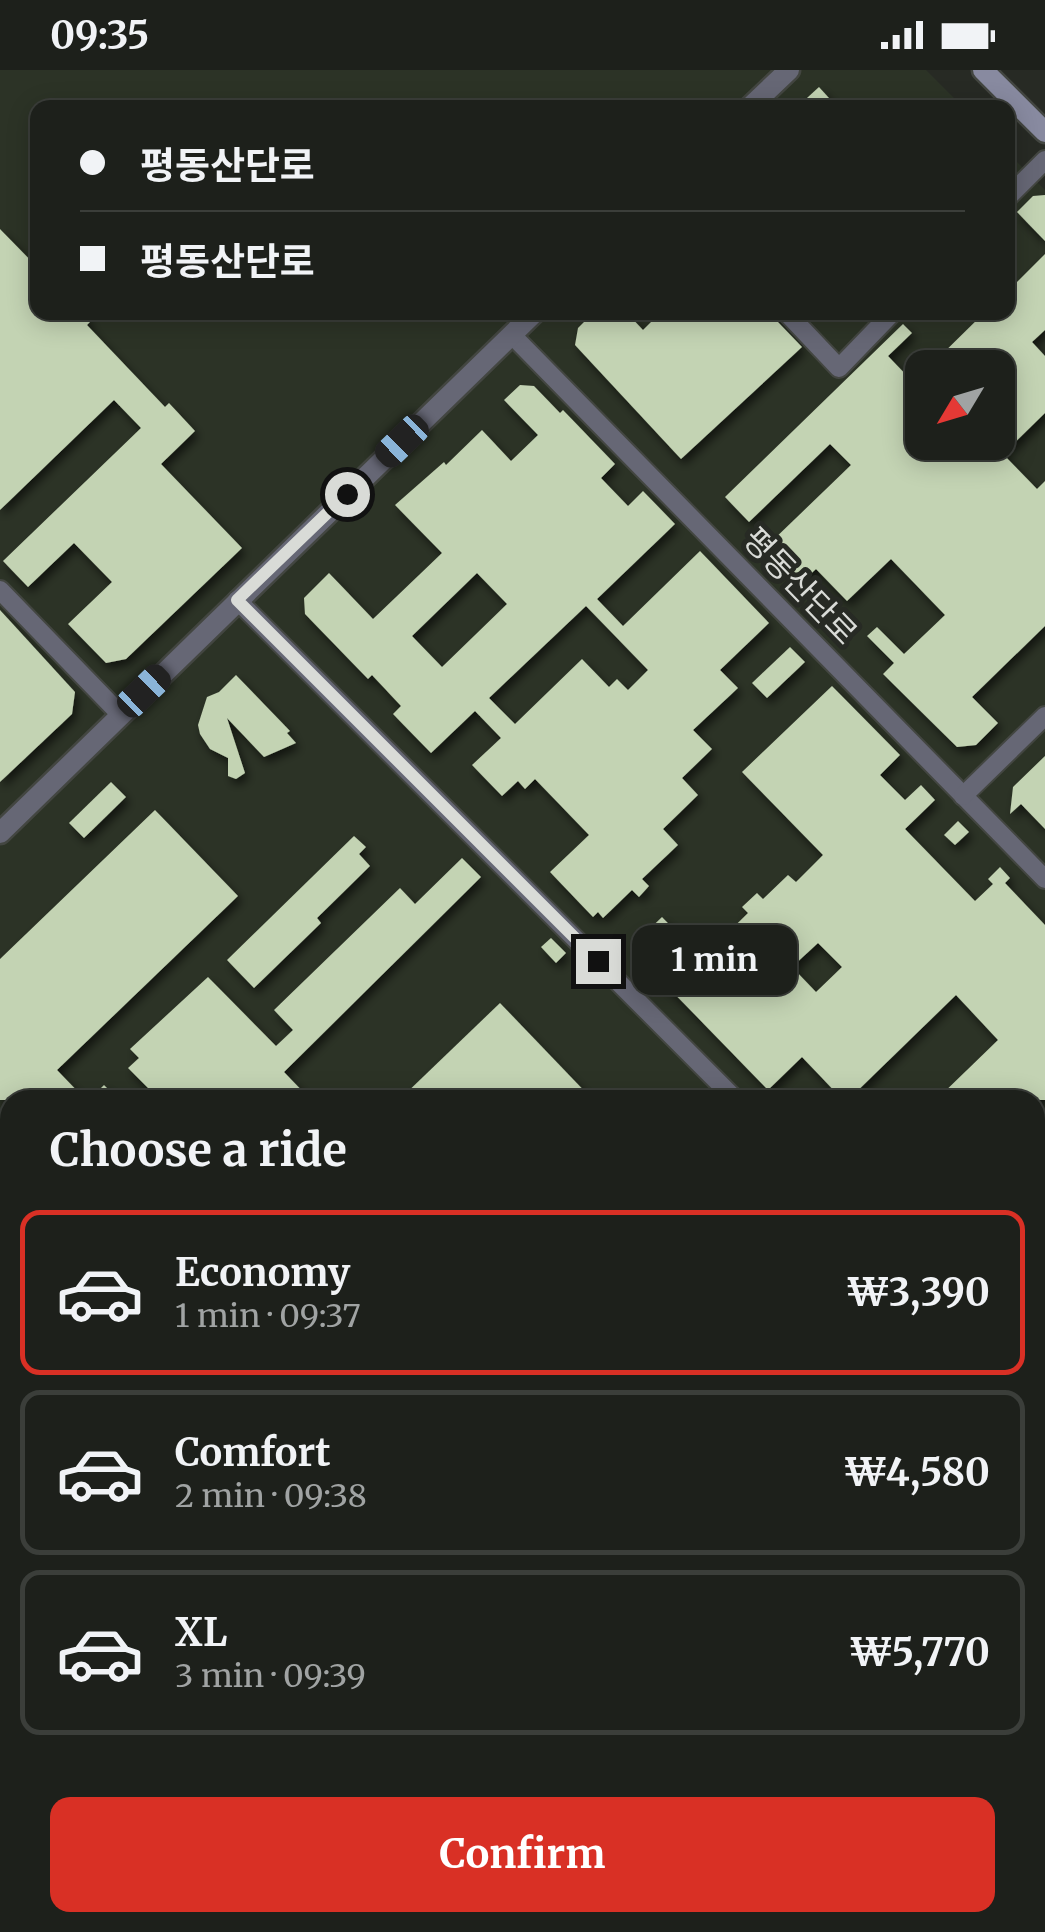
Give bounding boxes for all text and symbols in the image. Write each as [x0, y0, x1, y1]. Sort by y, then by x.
text: 09:35 [50, 12, 149, 59]
text: 평동산단로 [140, 142, 315, 189]
text: 평동산단로 [140, 238, 315, 285]
north arrow [905, 350, 1015, 460]
map controls [905, 350, 1015, 460]
car [370, 409, 434, 473]
route start [325, 472, 370, 517]
street label: 평동산단로 [734, 519, 866, 653]
car [112, 659, 176, 723]
callout: 1 min [633, 926, 798, 996]
route end [576, 939, 621, 984]
text: 1 min [671, 940, 758, 980]
text: Choose a ride [50, 1122, 347, 1178]
icon: car [55, 1248, 145, 1338]
text: Economy [175, 1249, 350, 1296]
text: ₩3,390 [847, 1269, 990, 1316]
text: 1 min · 09:37 [175, 1296, 361, 1336]
icon: car [55, 1428, 145, 1518]
text: Comfort [175, 1429, 331, 1476]
text: ₩4,580 [844, 1449, 990, 1496]
text: 2 min · 09:38 [175, 1476, 367, 1516]
icon: car [55, 1608, 145, 1698]
text: XL [175, 1609, 227, 1656]
text: ₩5,770 [850, 1629, 990, 1676]
text: 3 min · 09:39 [175, 1656, 366, 1696]
button: Confirm [50, 1797, 995, 1912]

